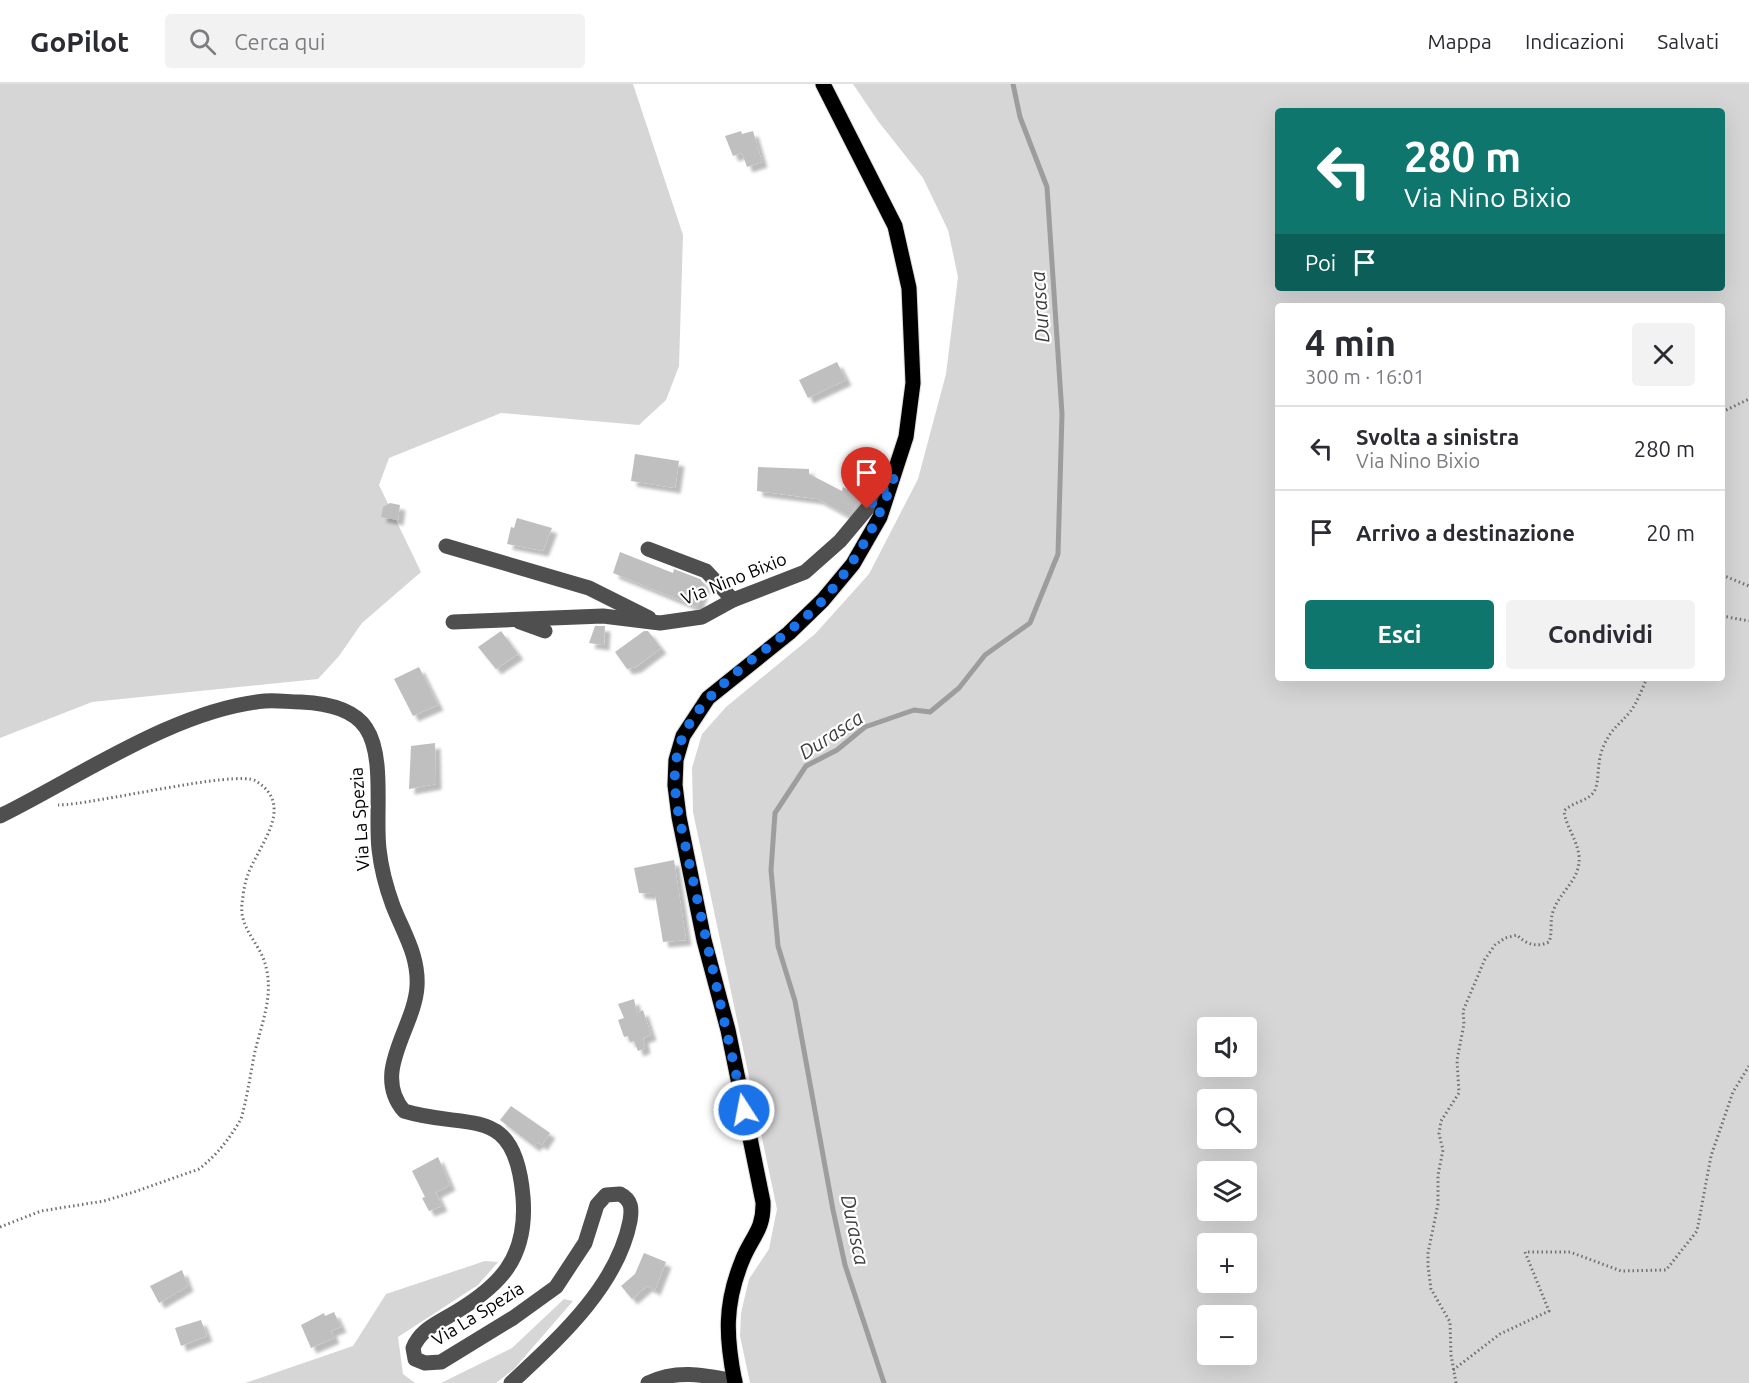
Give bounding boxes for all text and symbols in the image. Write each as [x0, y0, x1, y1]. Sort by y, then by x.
search box [165, 14, 585, 68]
icon: search [186, 25, 219, 58]
text: GoPilot [30, 26, 129, 57]
text: Cerca qui [234, 29, 325, 54]
text: Mappa [1427, 29, 1492, 53]
text: Indicazioni [1525, 29, 1624, 53]
text: Salvati [1657, 29, 1719, 53]
icon: left [1305, 132, 1383, 210]
text: 280 m [1404, 133, 1521, 180]
text: Via Nino Bixio [1404, 182, 1572, 212]
icon: arrive [1348, 246, 1381, 279]
text: Poi [1305, 250, 1336, 275]
water label: Durasca [1026, 270, 1053, 344]
text: 4 min [1305, 322, 1396, 363]
button: close [1632, 323, 1695, 386]
text: 300 m · 16:01 [1305, 365, 1425, 388]
text: Svolta a sinistra [1356, 424, 1519, 449]
icon: left [1305, 432, 1338, 465]
text: 280 m [1634, 436, 1695, 461]
pin [841, 447, 892, 509]
text: Via Nino Bixio [1356, 449, 1480, 472]
icon: arrive [850, 456, 883, 489]
icon: arrive [1305, 516, 1338, 549]
text: Arrivo a destinazione [1356, 520, 1575, 545]
text: 20 m [1646, 520, 1695, 545]
street label: Via Nino Bixio [678, 548, 789, 608]
button: Esci [1305, 600, 1494, 669]
button: Condividi [1506, 600, 1695, 669]
water label: Durasca [794, 705, 867, 764]
street label: Via La Spezia [345, 766, 373, 872]
map controls [1197, 1017, 1257, 1365]
button: sound [1197, 1017, 1257, 1077]
position arrow [712, 1078, 776, 1142]
button: search [1197, 1089, 1257, 1149]
button: layers [1197, 1161, 1257, 1221]
water label: Durasca [837, 1193, 874, 1267]
button: + [1197, 1233, 1257, 1293]
street label: Via La Spezia [428, 1277, 527, 1349]
button: − [1197, 1305, 1257, 1365]

